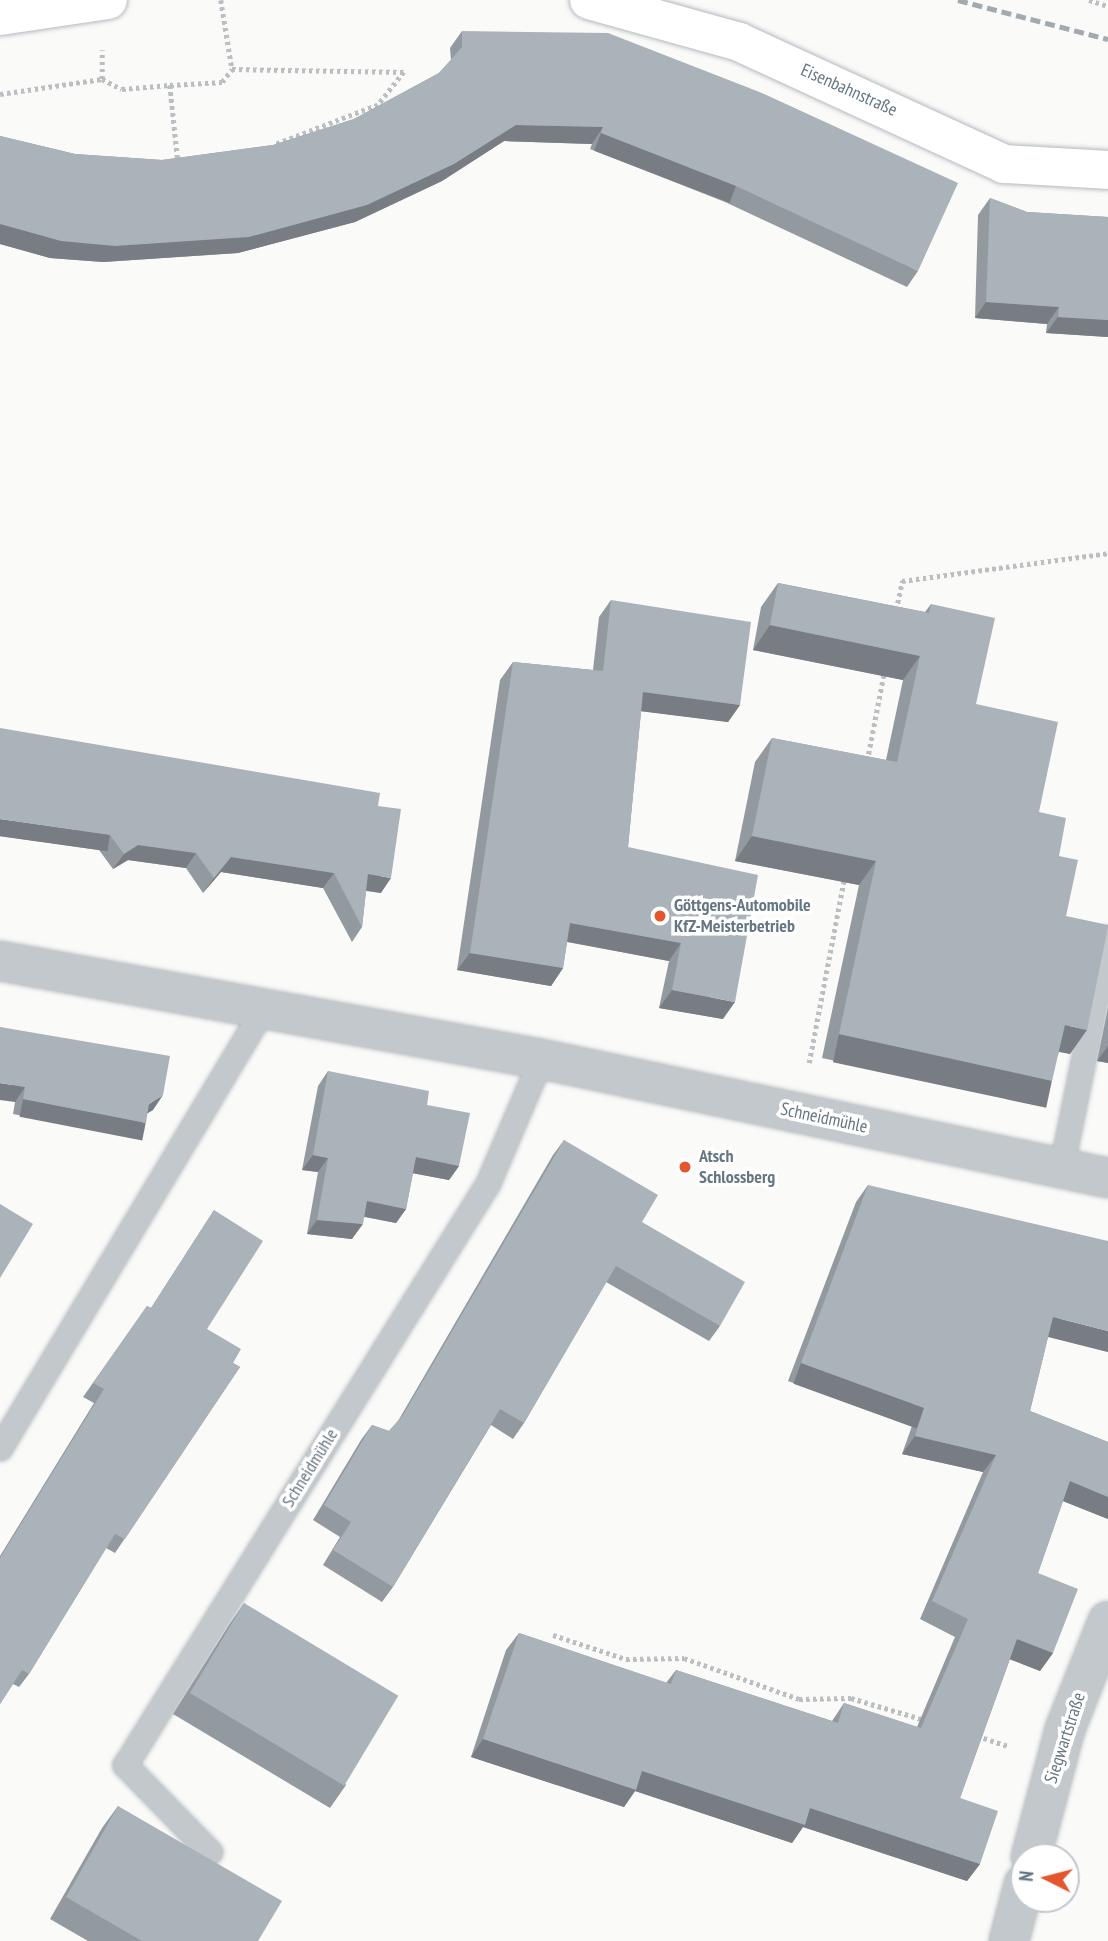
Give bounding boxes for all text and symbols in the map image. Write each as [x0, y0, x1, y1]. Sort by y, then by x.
street label: Eisenbahnstraße [797, 59, 901, 121]
place label: Göttgens-Automobile KfZ-Meisterbetrieb [674, 895, 811, 937]
marker: Göttgens-Automobile KfZ-Meisterbetrieb [652, 908, 668, 924]
street label: Schneidmühle [779, 1098, 869, 1138]
place label: Atsch Schlossberg [699, 1146, 775, 1188]
marker: Atsch Schlossberg [677, 1159, 693, 1175]
street label: Schneidmühle [277, 1425, 343, 1511]
street label: Siegwartstraße [1040, 1690, 1090, 1786]
north arrow [1010, 1843, 1080, 1913]
text: N [1014, 1870, 1039, 1882]

